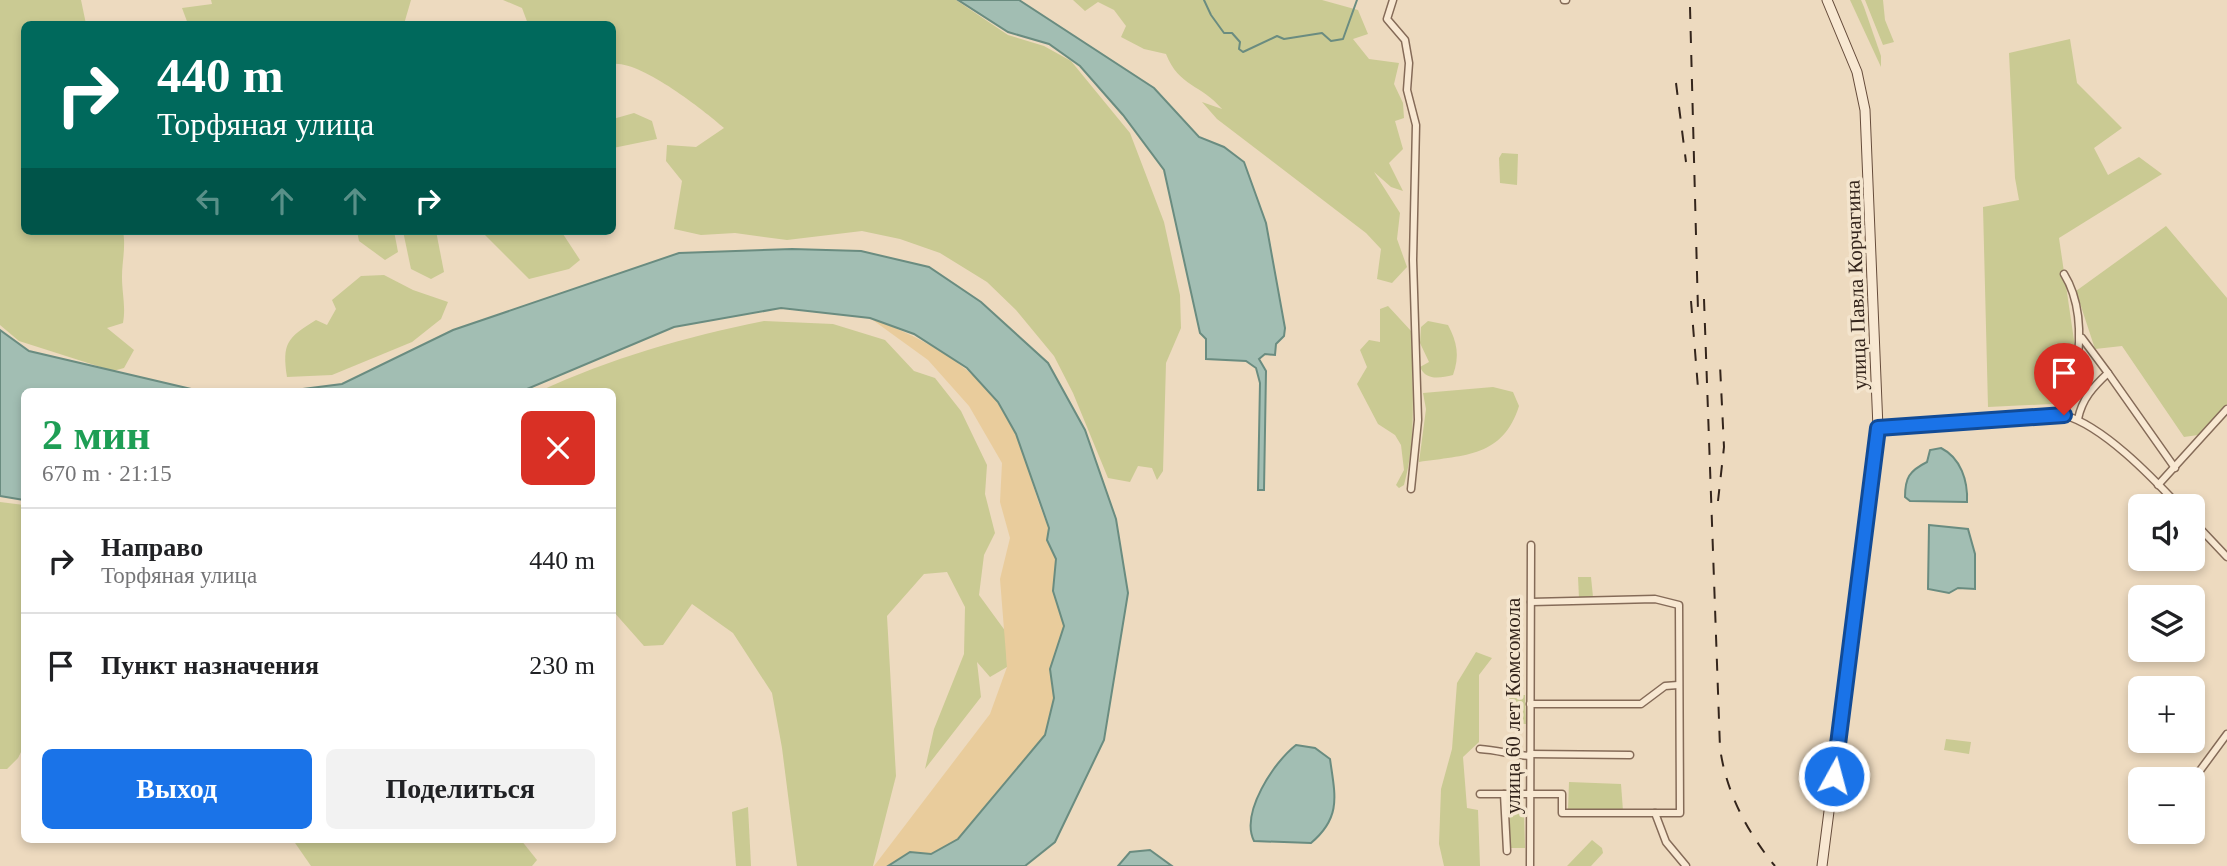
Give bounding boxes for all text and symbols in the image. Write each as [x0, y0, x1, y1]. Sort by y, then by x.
text: 440 m [157, 48, 284, 103]
icon: right [42, 49, 133, 140]
text: Торфяная улица [157, 106, 374, 142]
street label: улица Павла Корчагина [1840, 179, 1872, 390]
icon: left [190, 182, 228, 220]
icon: ahead [263, 182, 301, 220]
icon: ahead [336, 182, 374, 220]
icon: right [409, 182, 447, 220]
pin [2034, 343, 2094, 415]
icon: arrive [2045, 354, 2083, 392]
button: close [521, 411, 595, 485]
text: 2 мин [42, 412, 151, 458]
text: 670 m · 21:15 [42, 461, 172, 486]
map controls [2128, 494, 2205, 844]
button: sound [2128, 494, 2205, 571]
text: Направо [101, 533, 203, 562]
icon: right [42, 542, 80, 580]
text: 440 m [529, 546, 595, 575]
text: Торфяная улица [101, 563, 257, 588]
button: layers [2128, 585, 2205, 662]
street label: улица 60 лет Комсомола [1501, 597, 1525, 814]
icon: arrive [42, 647, 80, 685]
text: Пункт назначения [101, 651, 319, 680]
text: 230 m [529, 651, 595, 680]
button: + [2128, 676, 2205, 753]
position arrow [1797, 739, 1871, 813]
button: Выход [42, 749, 312, 829]
button: Поделиться [326, 749, 595, 829]
button: − [2128, 767, 2205, 844]

